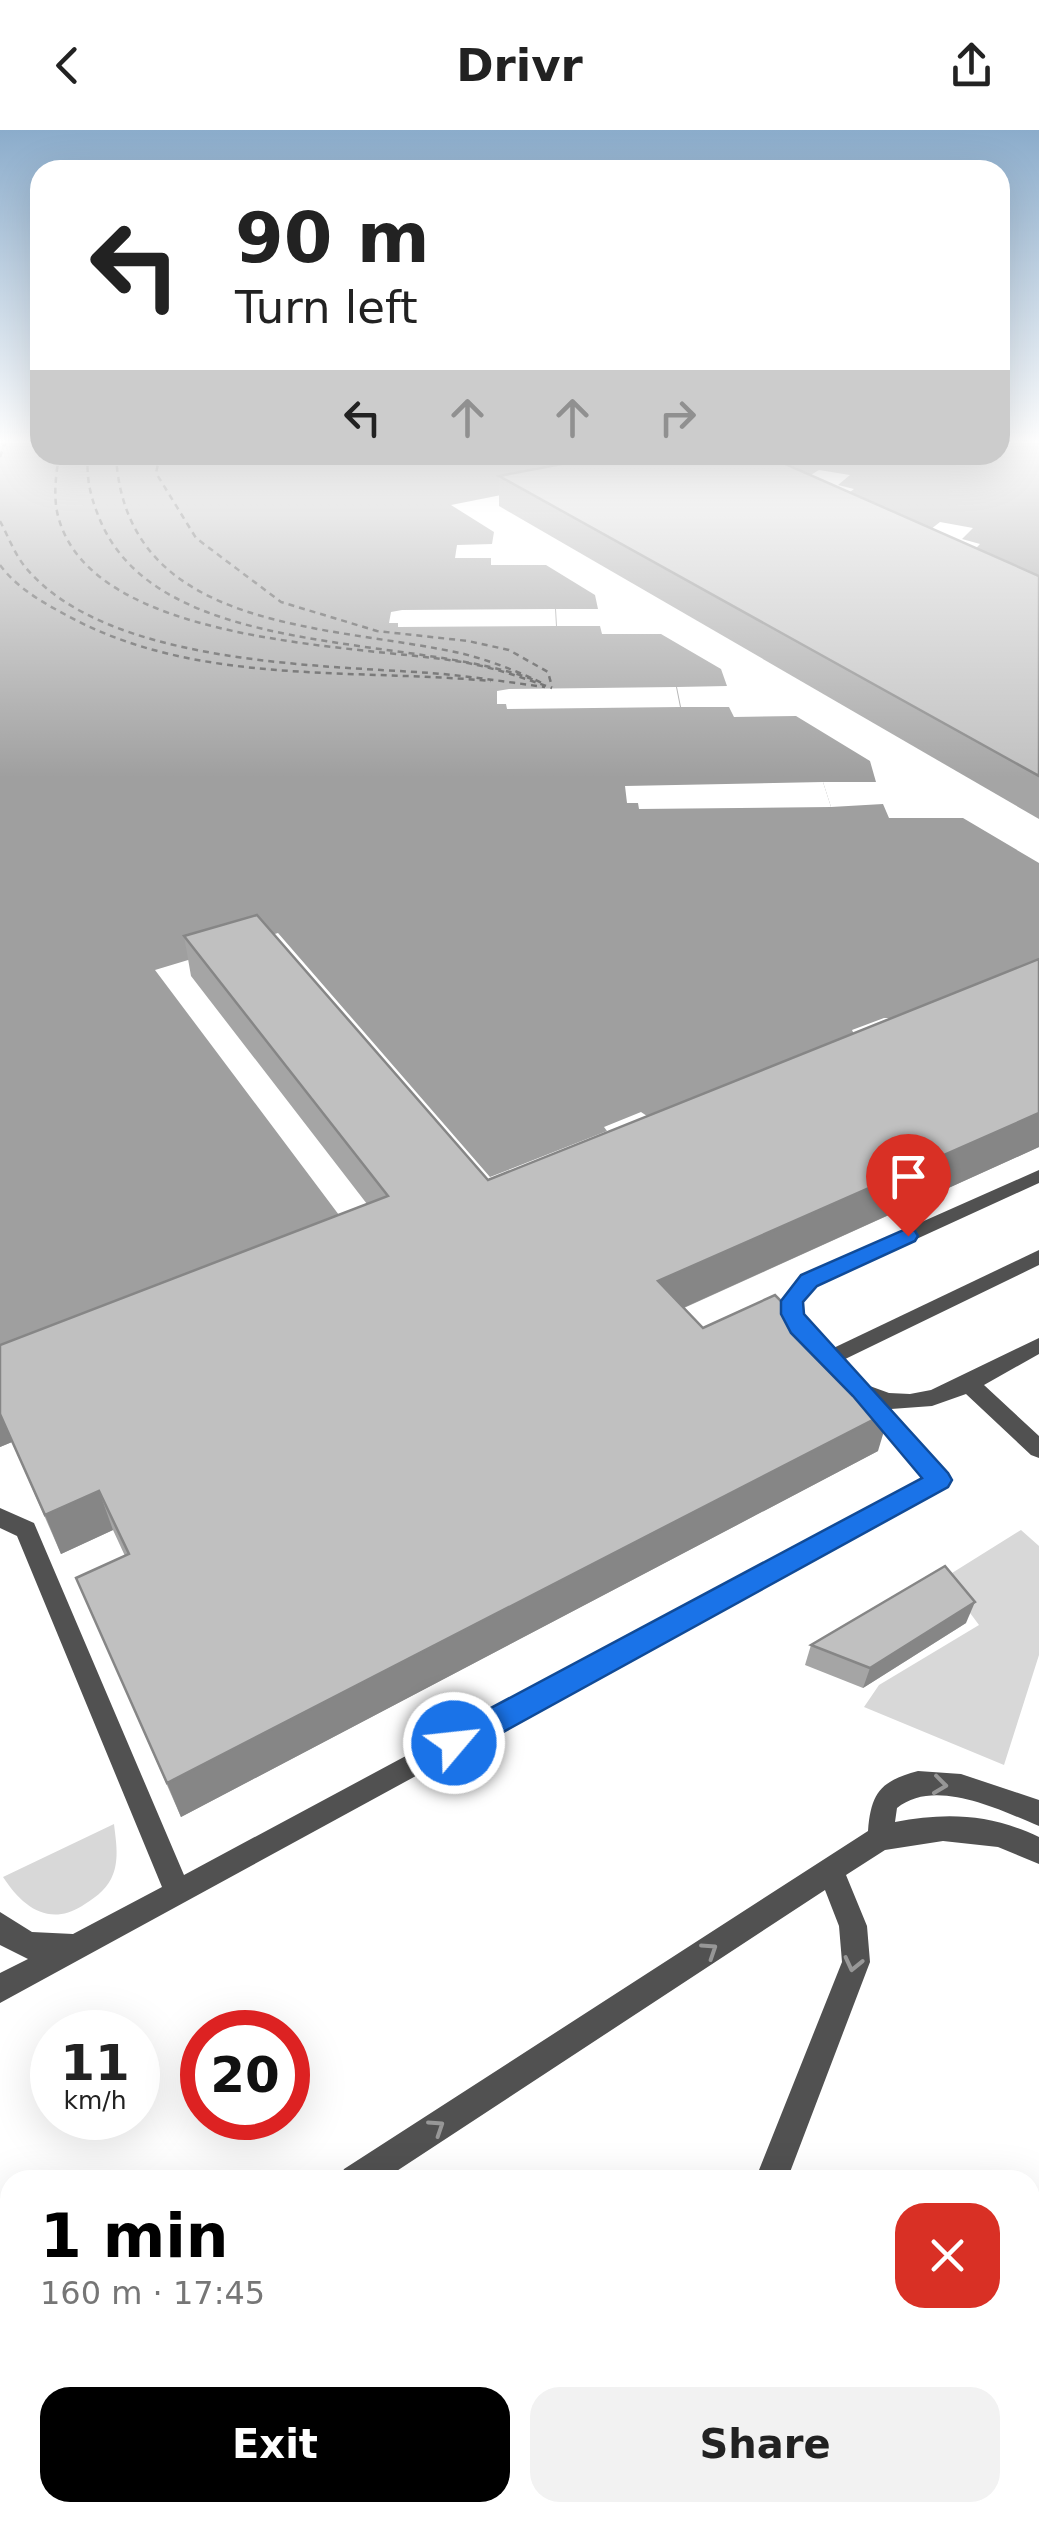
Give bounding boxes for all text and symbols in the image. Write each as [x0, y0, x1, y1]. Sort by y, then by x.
icon: back [40, 38, 95, 93]
icon: share [944, 38, 999, 93]
text: Drivr [456, 39, 583, 92]
text: 90 m [235, 197, 430, 279]
icon: left [70, 200, 200, 330]
text: Turn left [235, 281, 418, 334]
icon: left [335, 390, 390, 445]
icon: ahead [440, 390, 495, 445]
icon: ahead [545, 390, 600, 445]
icon: right [650, 390, 705, 445]
pin [866, 1134, 951, 1237]
icon: arrive [881, 1149, 936, 1204]
position arrow [402, 1691, 506, 1795]
one-way arrow [932, 1774, 948, 1795]
one-way arrow [699, 1944, 717, 1963]
one-way arrow [844, 1955, 865, 1972]
speed limit sign: 20 [180, 2010, 310, 2140]
text: 11 [60, 2034, 130, 2092]
text: km/h [63, 2086, 127, 2115]
one-way arrow [426, 2120, 444, 2139]
text: 1 min [40, 2201, 228, 2271]
button: close [895, 2203, 1000, 2308]
text: 160 m · 17:45 [40, 2274, 265, 2312]
button: Exit [40, 2387, 510, 2502]
button: Share [530, 2387, 1000, 2502]

